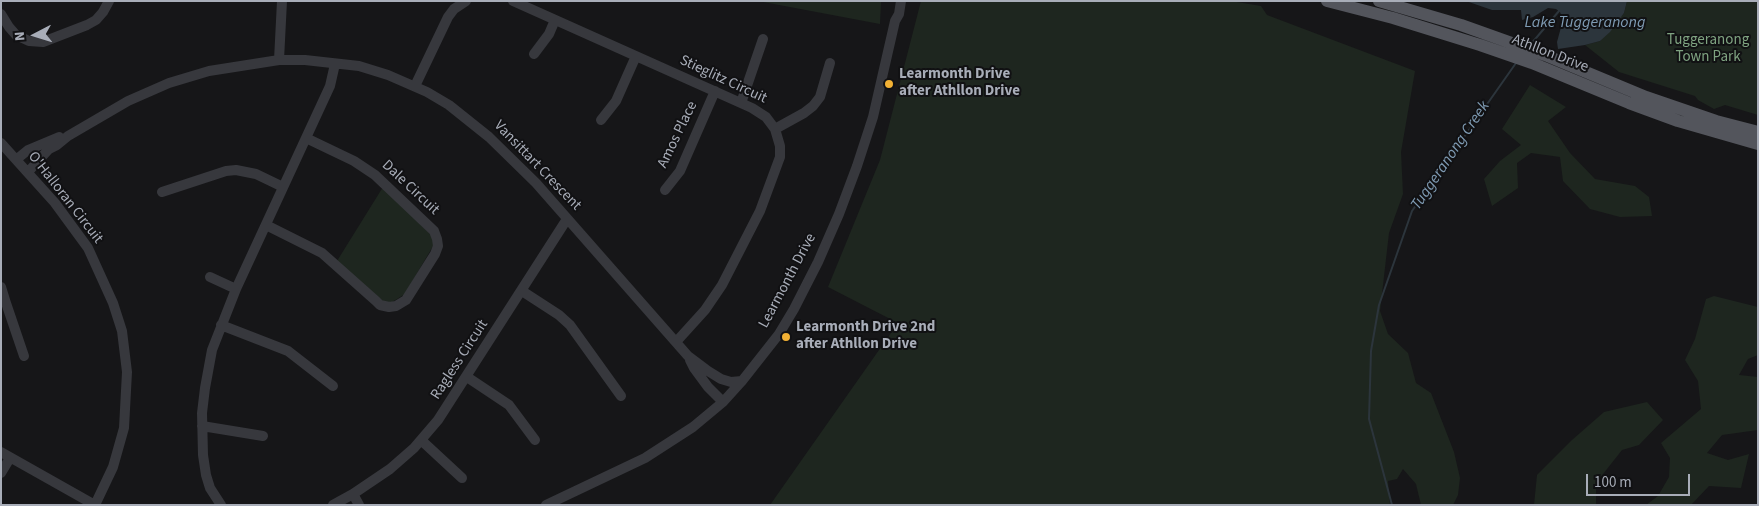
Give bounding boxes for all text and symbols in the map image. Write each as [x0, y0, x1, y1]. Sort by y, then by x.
north arrow [10, 10, 60, 60]
water label: Lake Tuggeranong [1525, 13, 1645, 33]
text: N [10, 31, 30, 42]
street label: Athllon Drive [1509, 31, 1591, 77]
park label: Tuggeranong Town Park [1667, 32, 1749, 67]
street label: Stieglitz Circuit [676, 52, 770, 108]
place label: Learmonth Drive after Athllon Drive [899, 66, 1020, 101]
marker: Learmonth Drive after Athllon Drive [883, 78, 895, 90]
water label: Tuggeranong Creek [1407, 98, 1495, 214]
street label: Amos Place [654, 99, 702, 171]
street label: Vansittart Crescent [490, 117, 584, 215]
street label: O'Halloran Circuit [24, 149, 106, 247]
street label: Dale Circuit [377, 157, 443, 219]
street label: Learmonth Drive [755, 231, 821, 331]
street label: Ragless Circuit [428, 317, 492, 403]
place label: Learmonth Drive 2nd after Athllon Drive [796, 319, 935, 354]
marker: Learmonth Drive 2nd after Athllon Drive [780, 331, 792, 343]
scale bar [1589, 464, 1693, 496]
text: 100 m [1594, 472, 1632, 493]

